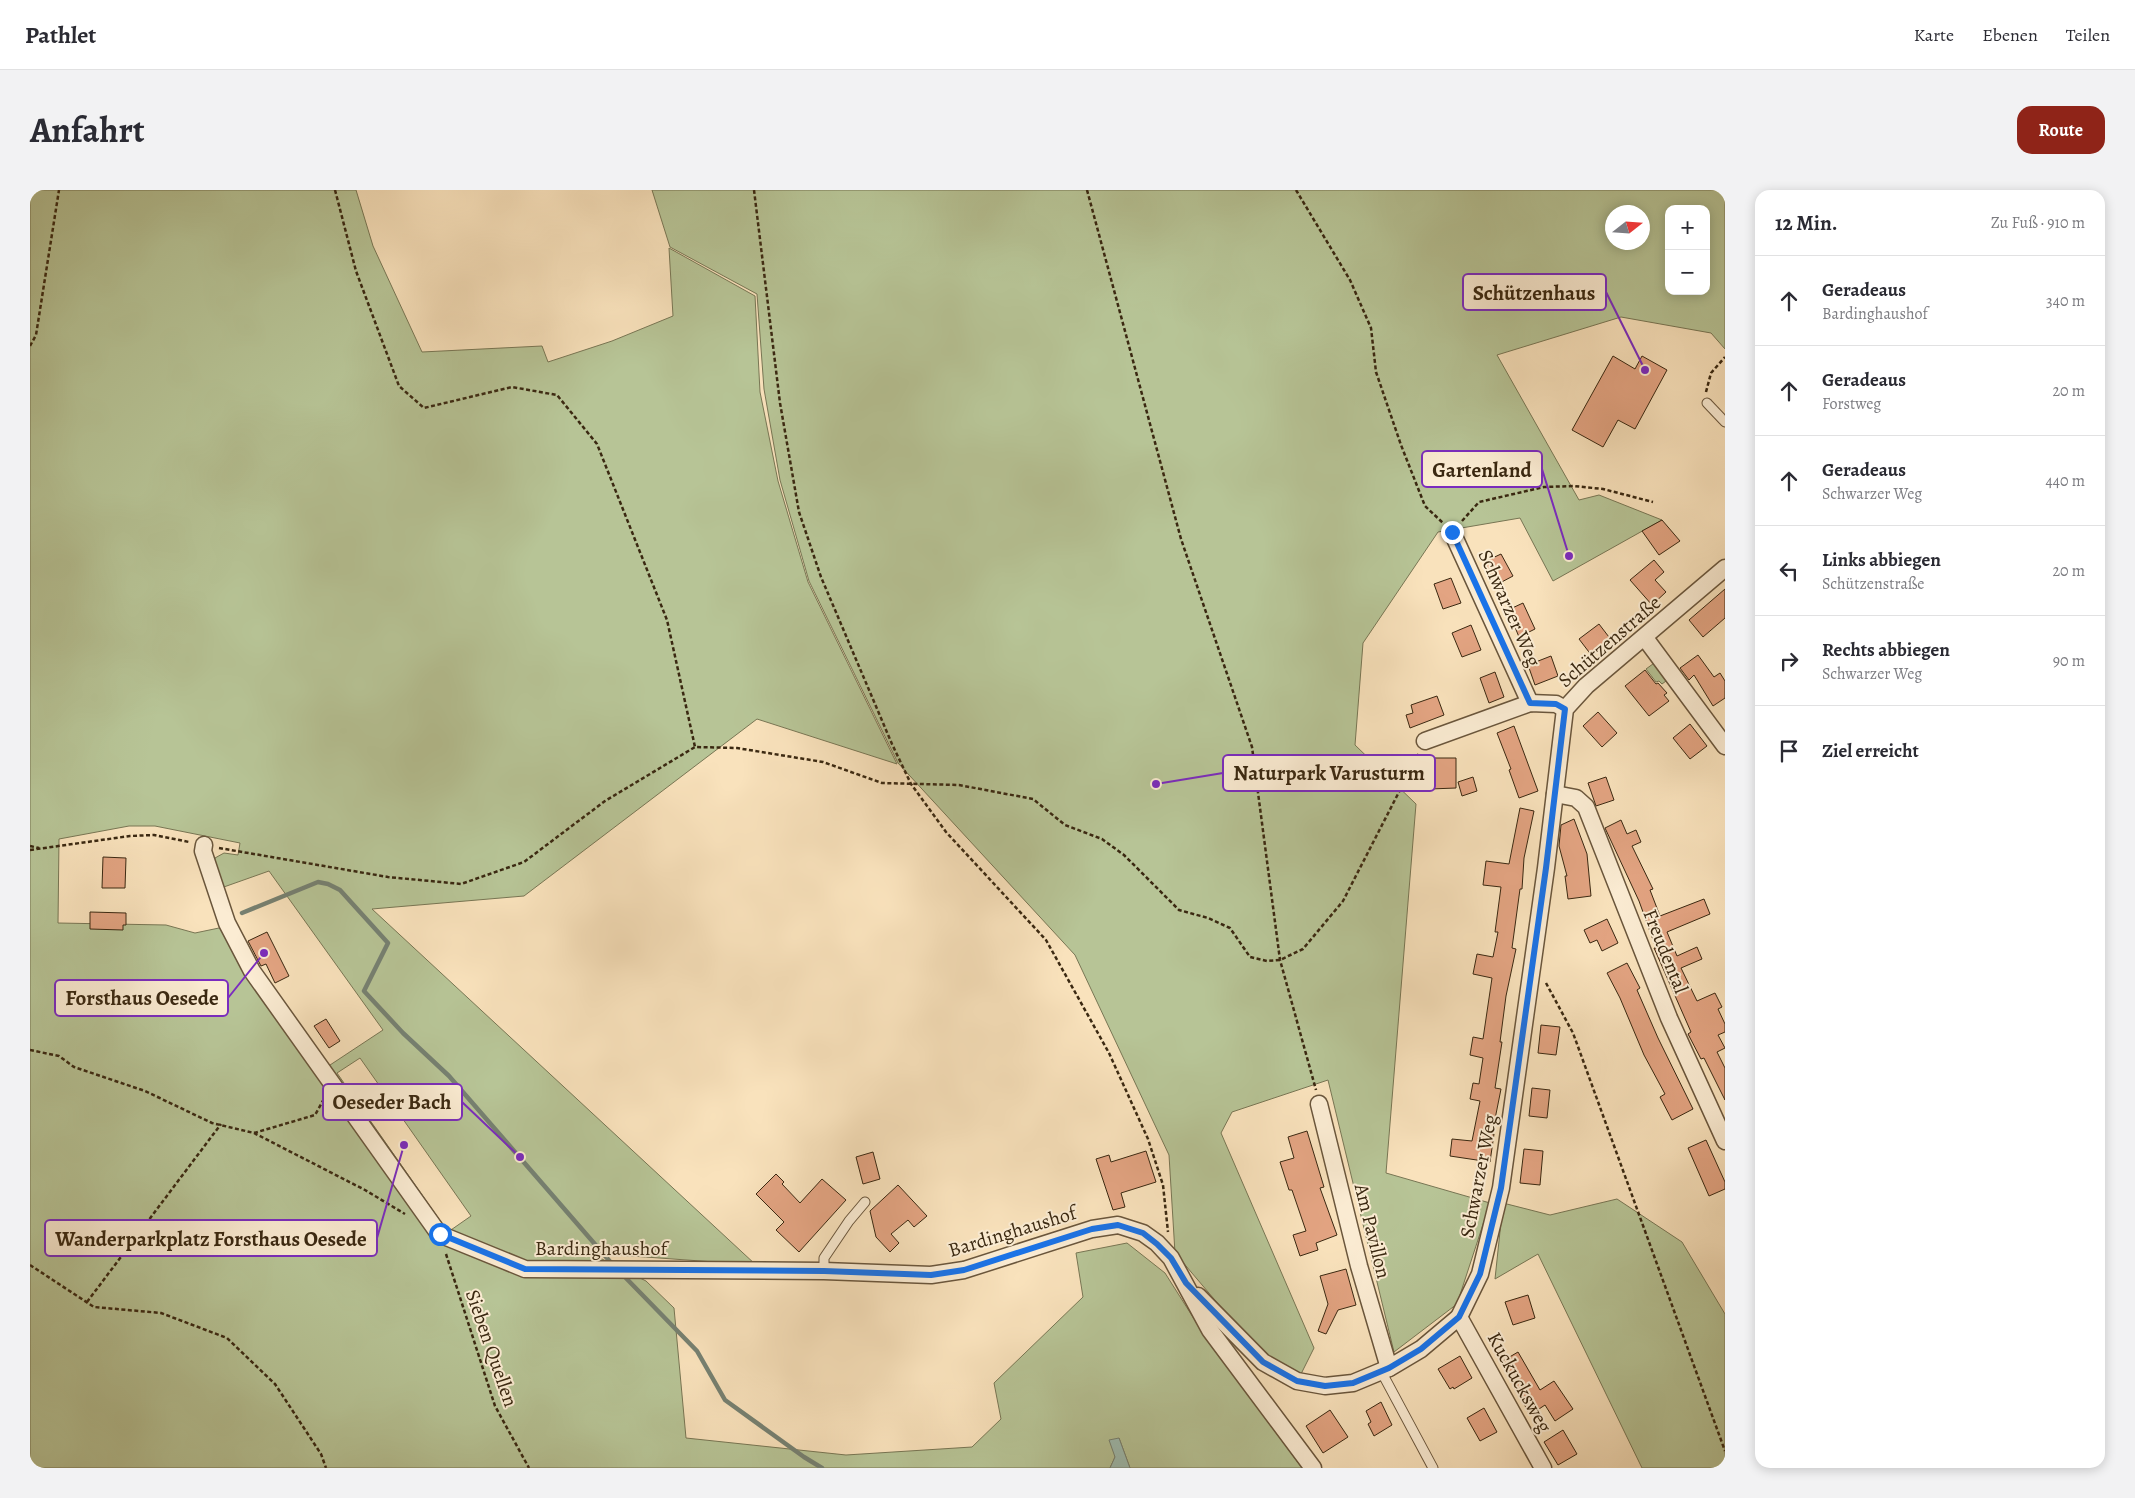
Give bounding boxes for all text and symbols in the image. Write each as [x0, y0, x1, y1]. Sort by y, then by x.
text: Pathlet [25, 19, 96, 51]
text: Karte [1914, 23, 1954, 47]
text: Ebenen [1982, 23, 2038, 47]
text: Teilen [2066, 23, 2110, 47]
text: Anfahrt [30, 106, 145, 154]
button: Route [2017, 106, 2105, 154]
north arrow [1605, 205, 1650, 250]
map controls [1665, 205, 1710, 295]
button: + [1665, 205, 1710, 250]
text: 12 Min. [1775, 209, 1838, 237]
text: Zu Fuß · 910 m [1991, 212, 2085, 234]
button: − [1665, 250, 1710, 295]
callout: Schützenhaus [1463, 274, 1606, 310]
text: Geradeaus [1822, 277, 1906, 303]
text: Schützenhaus [1473, 279, 1595, 307]
icon: ahead [1775, 287, 1803, 315]
text: 340 m [2046, 290, 2085, 312]
text: Bardinghaushof [1822, 303, 1928, 325]
text: Geradeaus [1822, 367, 1906, 393]
icon: ahead [1775, 377, 1803, 405]
text: 20 m [2052, 380, 2085, 402]
text: Forstweg [1822, 393, 1881, 415]
callout: Gartenland [1422, 451, 1542, 487]
text: Gartenland [1432, 456, 1532, 484]
text: Geradeaus [1822, 457, 1906, 483]
icon: ahead [1775, 467, 1803, 495]
text: 440 m [2045, 470, 2085, 492]
text: Schwarzer Weg [1822, 483, 1922, 505]
route end [1441, 521, 1464, 544]
street label: Schwarzer Weg [1472, 545, 1547, 671]
text: Links abbiegen [1822, 547, 1941, 573]
icon: left [1775, 557, 1803, 585]
text: 20 m [2052, 560, 2085, 582]
text: Schützenstraße [1822, 573, 1924, 595]
street label: Schützenstraße [1552, 589, 1667, 694]
text: Rechts abbiegen [1822, 637, 1950, 663]
icon: right [1775, 647, 1803, 675]
text: 90 m [2053, 650, 2085, 672]
text: Schwarzer Weg [1822, 663, 1922, 685]
icon: arrive [1775, 737, 1803, 765]
text: Ziel erreicht [1822, 738, 1919, 764]
callout: Naturpark Varusturm [1223, 755, 1435, 791]
text: Naturpark Varusturm [1233, 759, 1425, 787]
street label: Freudental [1636, 905, 1695, 997]
callout: Forsthaus Oesede [55, 980, 228, 1016]
text: Forsthaus Oesede [65, 984, 219, 1012]
callout: Oeseder Bach [323, 1084, 462, 1120]
text: Oeseder Bach [333, 1088, 452, 1116]
street label: Schwarzer Weg [1453, 1112, 1504, 1240]
street label: Am Pavillon [1347, 1180, 1397, 1281]
street label: Bardinghaushof [945, 1198, 1083, 1264]
callout: Wanderparkplatz Forsthaus Oesede [45, 1220, 377, 1256]
route start [429, 1223, 452, 1246]
text: Wanderparkplatz Forsthaus Oesede [54, 1225, 367, 1253]
street label: Bardinghaushof [535, 1235, 670, 1262]
street label: Sieben Quellen [459, 1286, 524, 1410]
street label: Kuckucksweg [1481, 1327, 1558, 1437]

